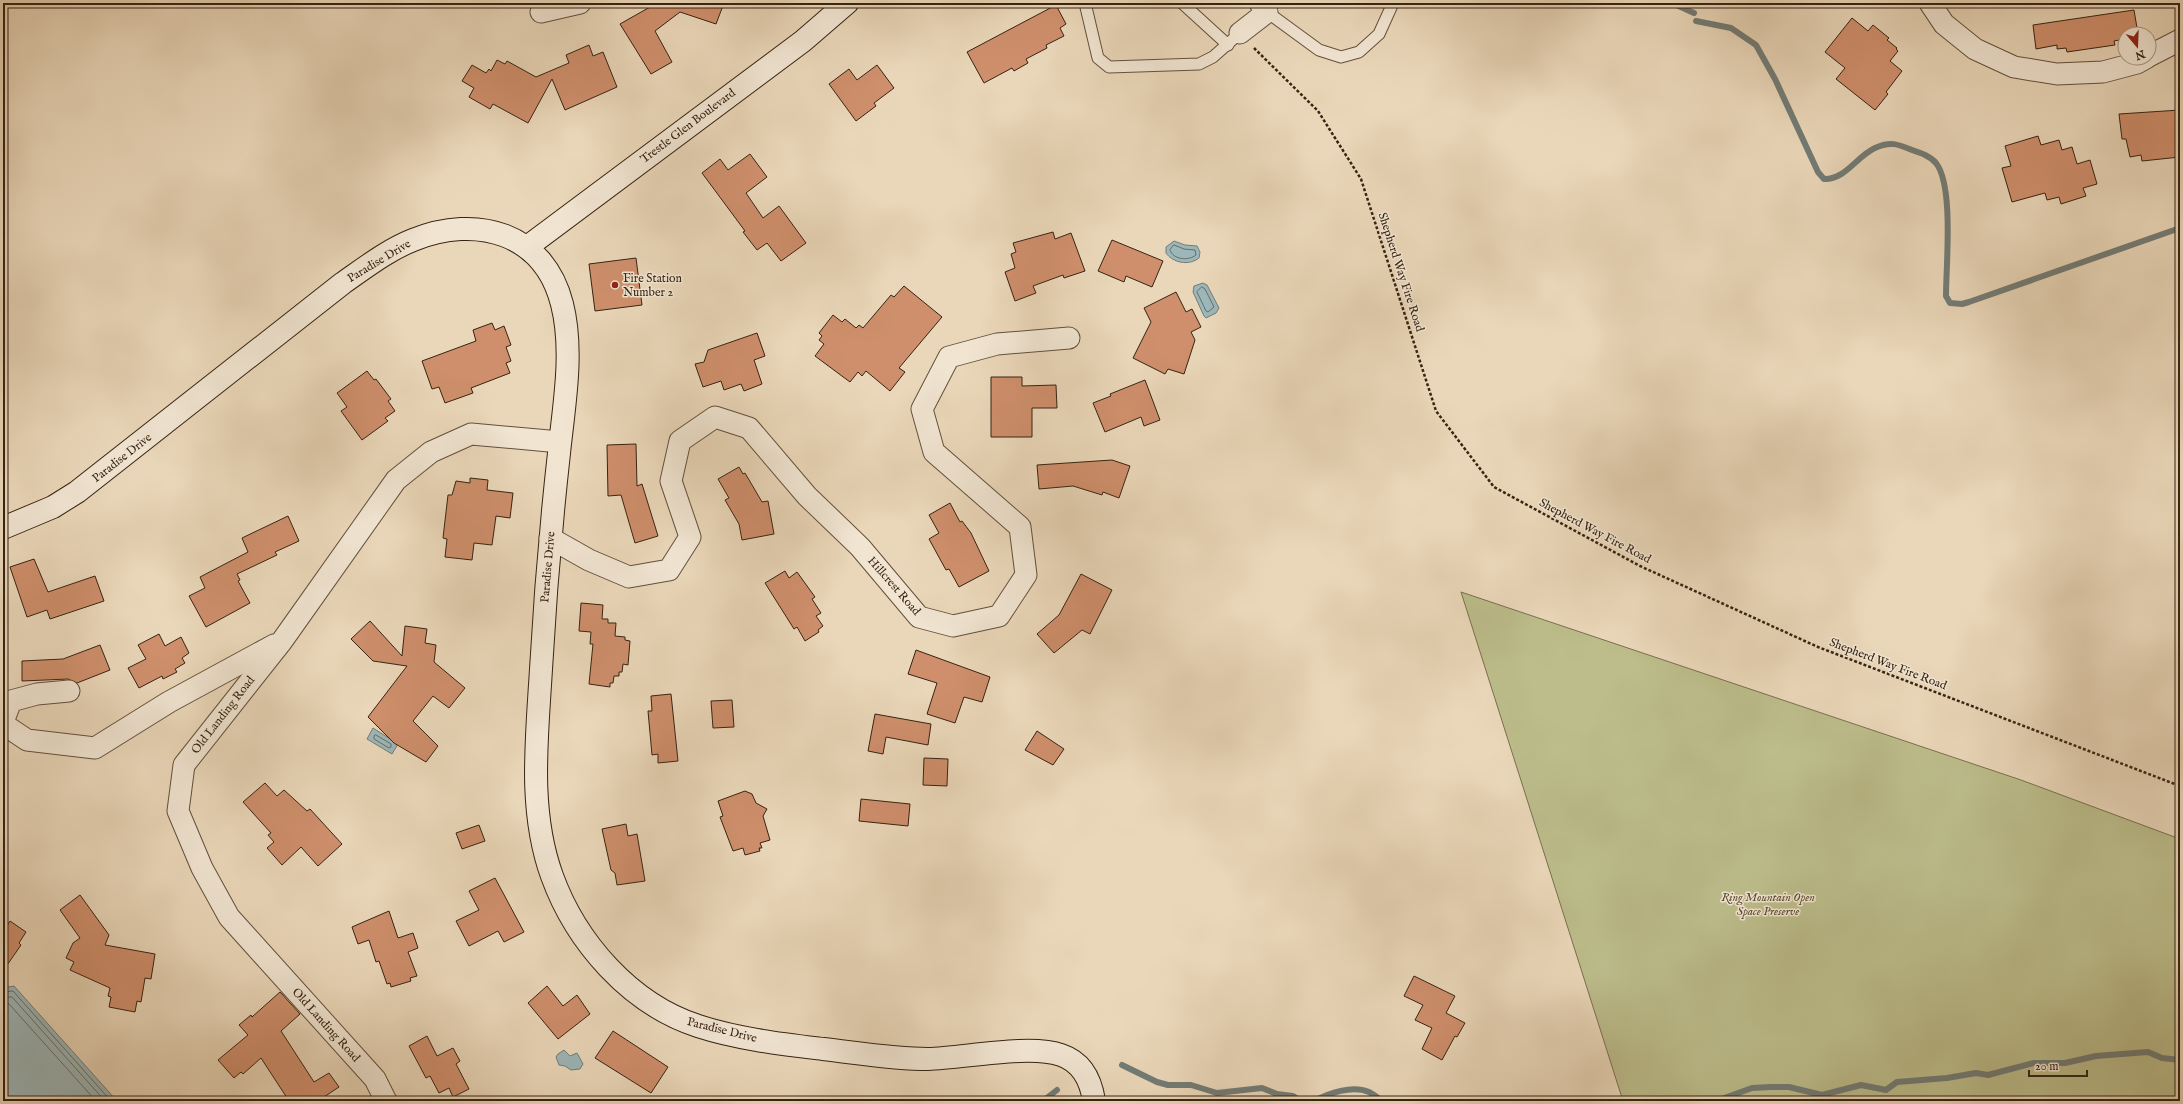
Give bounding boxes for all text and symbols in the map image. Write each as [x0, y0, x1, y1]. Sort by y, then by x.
north arrow [2117, 26, 2157, 66]
text: N [2133, 46, 2148, 63]
street label: Trestle Glen Boulevard [637, 85, 739, 167]
street label: Shepherd Way Fire Road [1374, 210, 1428, 334]
street label: Paradise Drive [344, 236, 414, 286]
place label: Fire Station Number 2 [623, 271, 683, 300]
marker: Fire Station Number 2 [610, 280, 620, 290]
street label: Paradise Drive [89, 430, 155, 486]
street label: Shepherd Way Fire Road [1536, 495, 1654, 568]
street label: Paradise Drive [537, 530, 559, 603]
street label: Hillcrest Road [864, 553, 924, 619]
street label: Shepherd Way Fire Road [1827, 635, 1949, 694]
street label: Old Landing Road [188, 673, 258, 757]
park label: Ring Mountain Open Space Preserve [1721, 890, 1815, 919]
street label: Old Landing Road [289, 985, 364, 1066]
street label: Paradise Drive [685, 1014, 759, 1046]
scale bar [2029, 1052, 2087, 1078]
text: 20 m [2035, 1059, 2058, 1074]

